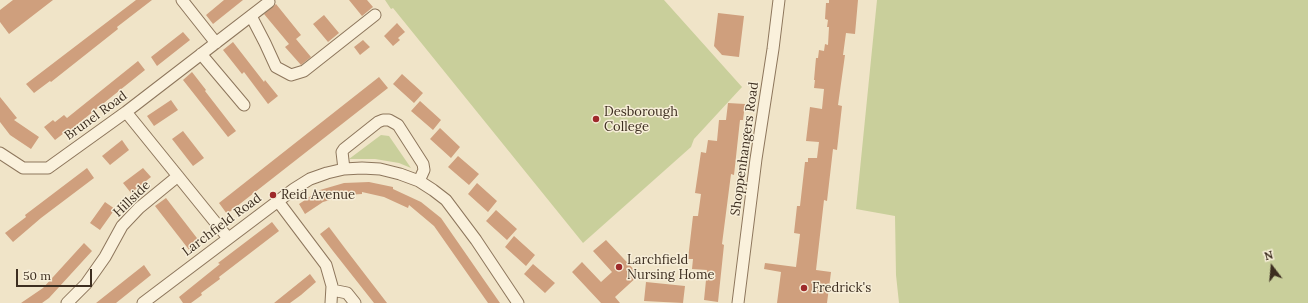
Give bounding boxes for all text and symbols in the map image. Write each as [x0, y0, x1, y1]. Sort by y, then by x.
street label: Shoppenhangers Road [728, 81, 762, 217]
street label: Brunel Road [62, 88, 130, 144]
place label: Desborough College [604, 104, 678, 135]
marker: Desborough College [591, 114, 601, 124]
street label: Hillside [110, 178, 154, 220]
place label: Reid Avenue [281, 187, 355, 203]
street label: Larchfield Road [179, 190, 265, 260]
marker: Reid Avenue [268, 190, 278, 200]
north arrow [1252, 247, 1292, 287]
text: N [1263, 248, 1275, 263]
place label: Larchfield Nursing Home [627, 252, 715, 283]
scale bar [18, 261, 94, 287]
marker: Larchfield Nursing Home [614, 262, 624, 272]
text: 50 m [23, 268, 51, 283]
place label: Fredrick's [812, 280, 871, 296]
marker: Fredrick's [799, 283, 809, 293]

